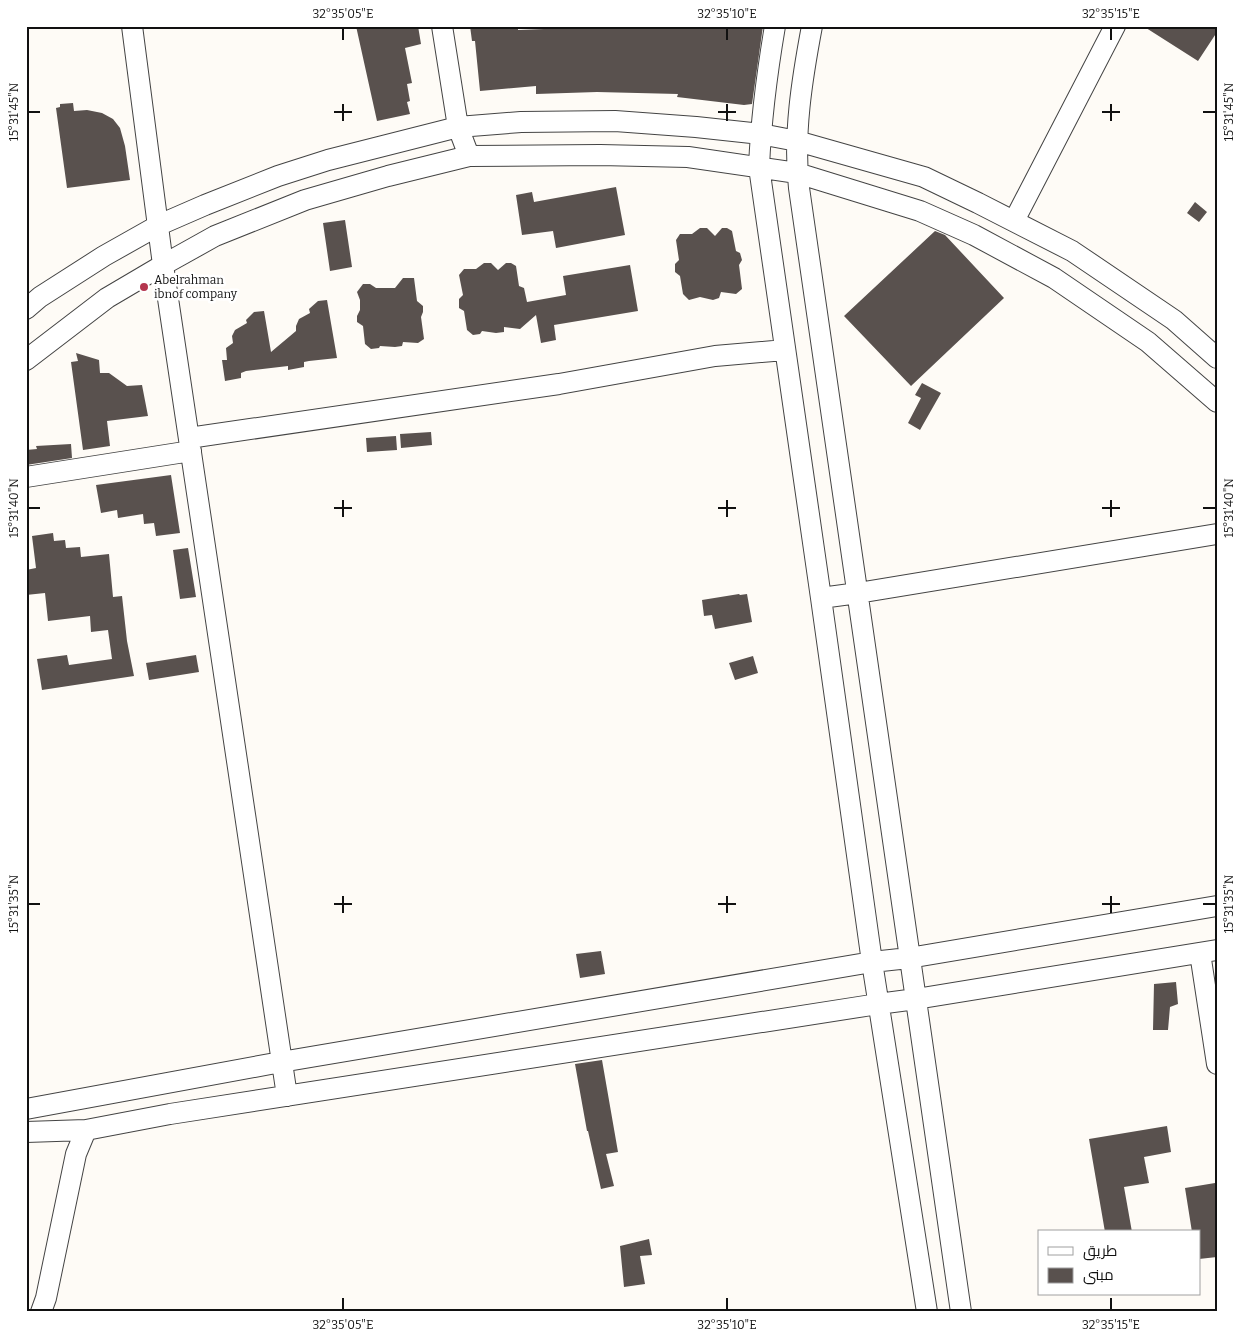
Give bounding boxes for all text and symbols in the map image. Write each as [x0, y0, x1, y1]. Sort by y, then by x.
text: 32°35'05"E [313, 7, 373, 21]
text: 32°35'10"E [697, 7, 757, 21]
text: 32°35'15"E [1082, 7, 1140, 21]
text: 15°31'45"N [7, 82, 21, 141]
text: 15°31'45"N [1222, 82, 1236, 141]
place label: Abelrahman ibnof company [154, 273, 238, 301]
marker: Abelrahman ibnof company [138, 281, 150, 293]
text: 15°31'40"N [7, 478, 21, 538]
text: 15°31'40"N [1222, 478, 1236, 538]
text: 15°31'35"N [7, 874, 21, 933]
text: 15°31'35"N [1222, 874, 1236, 933]
legend [1038, 1230, 1200, 1296]
text: طريق [1083, 1242, 1117, 1261]
text: مبنى [1083, 1266, 1114, 1285]
text: 32°35'05"E [313, 1318, 373, 1332]
text: 32°35'10"E [697, 1318, 757, 1332]
text: 32°35'15"E [1082, 1318, 1140, 1332]

